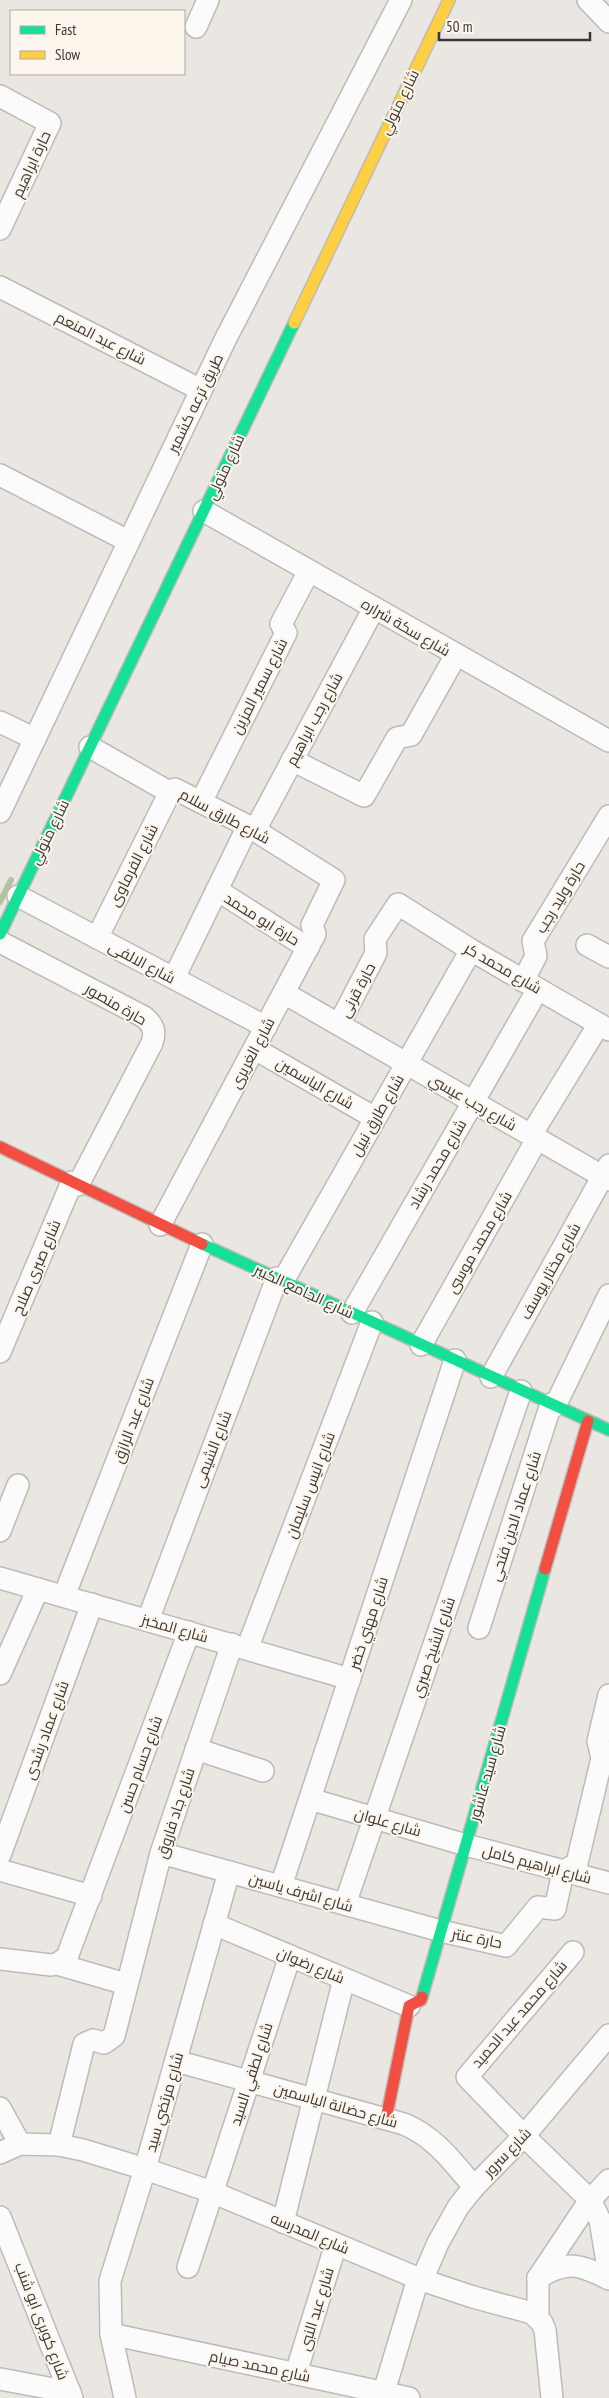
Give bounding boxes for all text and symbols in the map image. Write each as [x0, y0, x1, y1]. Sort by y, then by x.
legend [10, 10, 185, 75]
scale bar [439, 10, 590, 42]
text: 50 m [446, 17, 472, 36]
text: Fast [55, 20, 76, 39]
text: Slow [55, 45, 80, 64]
street label: شارع متولي [375, 66, 426, 139]
street label: حارة ابراهيم [7, 128, 56, 201]
street label: شارع عبد المنعم [52, 307, 149, 371]
street label: طريق ترعه كشمير [162, 350, 228, 457]
street label: شارع متولي [202, 431, 251, 504]
street label: شارع سكة شراره [357, 594, 454, 662]
street label: شارع سمير المزين [227, 635, 293, 738]
street label: شارع رجب ابراهيم [281, 669, 348, 770]
street label: شارع طارق سلام [176, 784, 273, 850]
street label: شارع متولي [25, 796, 76, 869]
street label: شارع الفرماوى [104, 821, 164, 910]
street label: حارة وليد رجب [531, 857, 589, 937]
street label: حارة ابو محمد [221, 888, 303, 950]
street label: شارع الالفى [104, 936, 179, 989]
street label: شارع محمد كر [459, 938, 545, 999]
street label: حارة قرنى [335, 959, 380, 1021]
street label: حارة منصور [81, 978, 150, 1029]
street label: شارع الغريرى [225, 1014, 280, 1093]
street label: شارع الياسمين [272, 1053, 357, 1115]
street label: شارع رجب عيسي [424, 1069, 520, 1137]
street label: شارع طارق نبيل [346, 1071, 410, 1160]
street label: شارع محمد رشاد [404, 1116, 472, 1213]
street label: شارع محمد موسى [442, 1188, 518, 1297]
street label: شارع صبرى صلاح [7, 1217, 66, 1318]
street label: شارع مختار يوسف [516, 1219, 586, 1324]
street label: شارع الجامع الكبير [250, 1259, 357, 1324]
street label: شارع عبد الرازق [108, 1374, 160, 1466]
street label: شارع الشيمى [189, 1408, 237, 1491]
street label: شارع انيس سليمان [281, 1429, 341, 1542]
street label: شارع عماد الدين فتحي [485, 1448, 548, 1584]
street label: شارع مهني خضر [344, 1574, 395, 1674]
street label: شارع الشيخ صبري [407, 1594, 462, 1701]
street label: شارع المخبز [138, 1609, 211, 1648]
street label: شارع عماد رشدى [19, 1678, 75, 1783]
street label: شارع حسام حسن [114, 1713, 168, 1816]
street label: شارع سيد عاشور [464, 1723, 512, 1825]
street label: شارع جاد فاروق [151, 1765, 200, 1861]
street label: شارع علوان [352, 1803, 424, 1842]
street label: شارع ابراهيم كامل [480, 1840, 594, 1890]
street label: شارع اشرف ياسين [246, 1868, 355, 1918]
street label: حارة عنتر [449, 1924, 504, 1952]
street label: شارع رضوان [274, 1942, 347, 1989]
street label: شارع محمد عبد الحميد [467, 1956, 572, 2073]
street label: شارع لطفي السيد [225, 2020, 279, 2129]
street label: شارع مرتضي سيد [141, 2050, 190, 2155]
street label: شارع حضانة الياسمين [271, 2078, 400, 2134]
street label: شارع سرور [478, 2123, 536, 2183]
street label: شارع المدرسه [267, 2208, 352, 2260]
street label: شارع كوبرى ابو شنب [9, 2260, 73, 2383]
street label: شارع عبد النبى [294, 2265, 340, 2353]
street label: شارع محمد صيام [207, 2346, 312, 2388]

